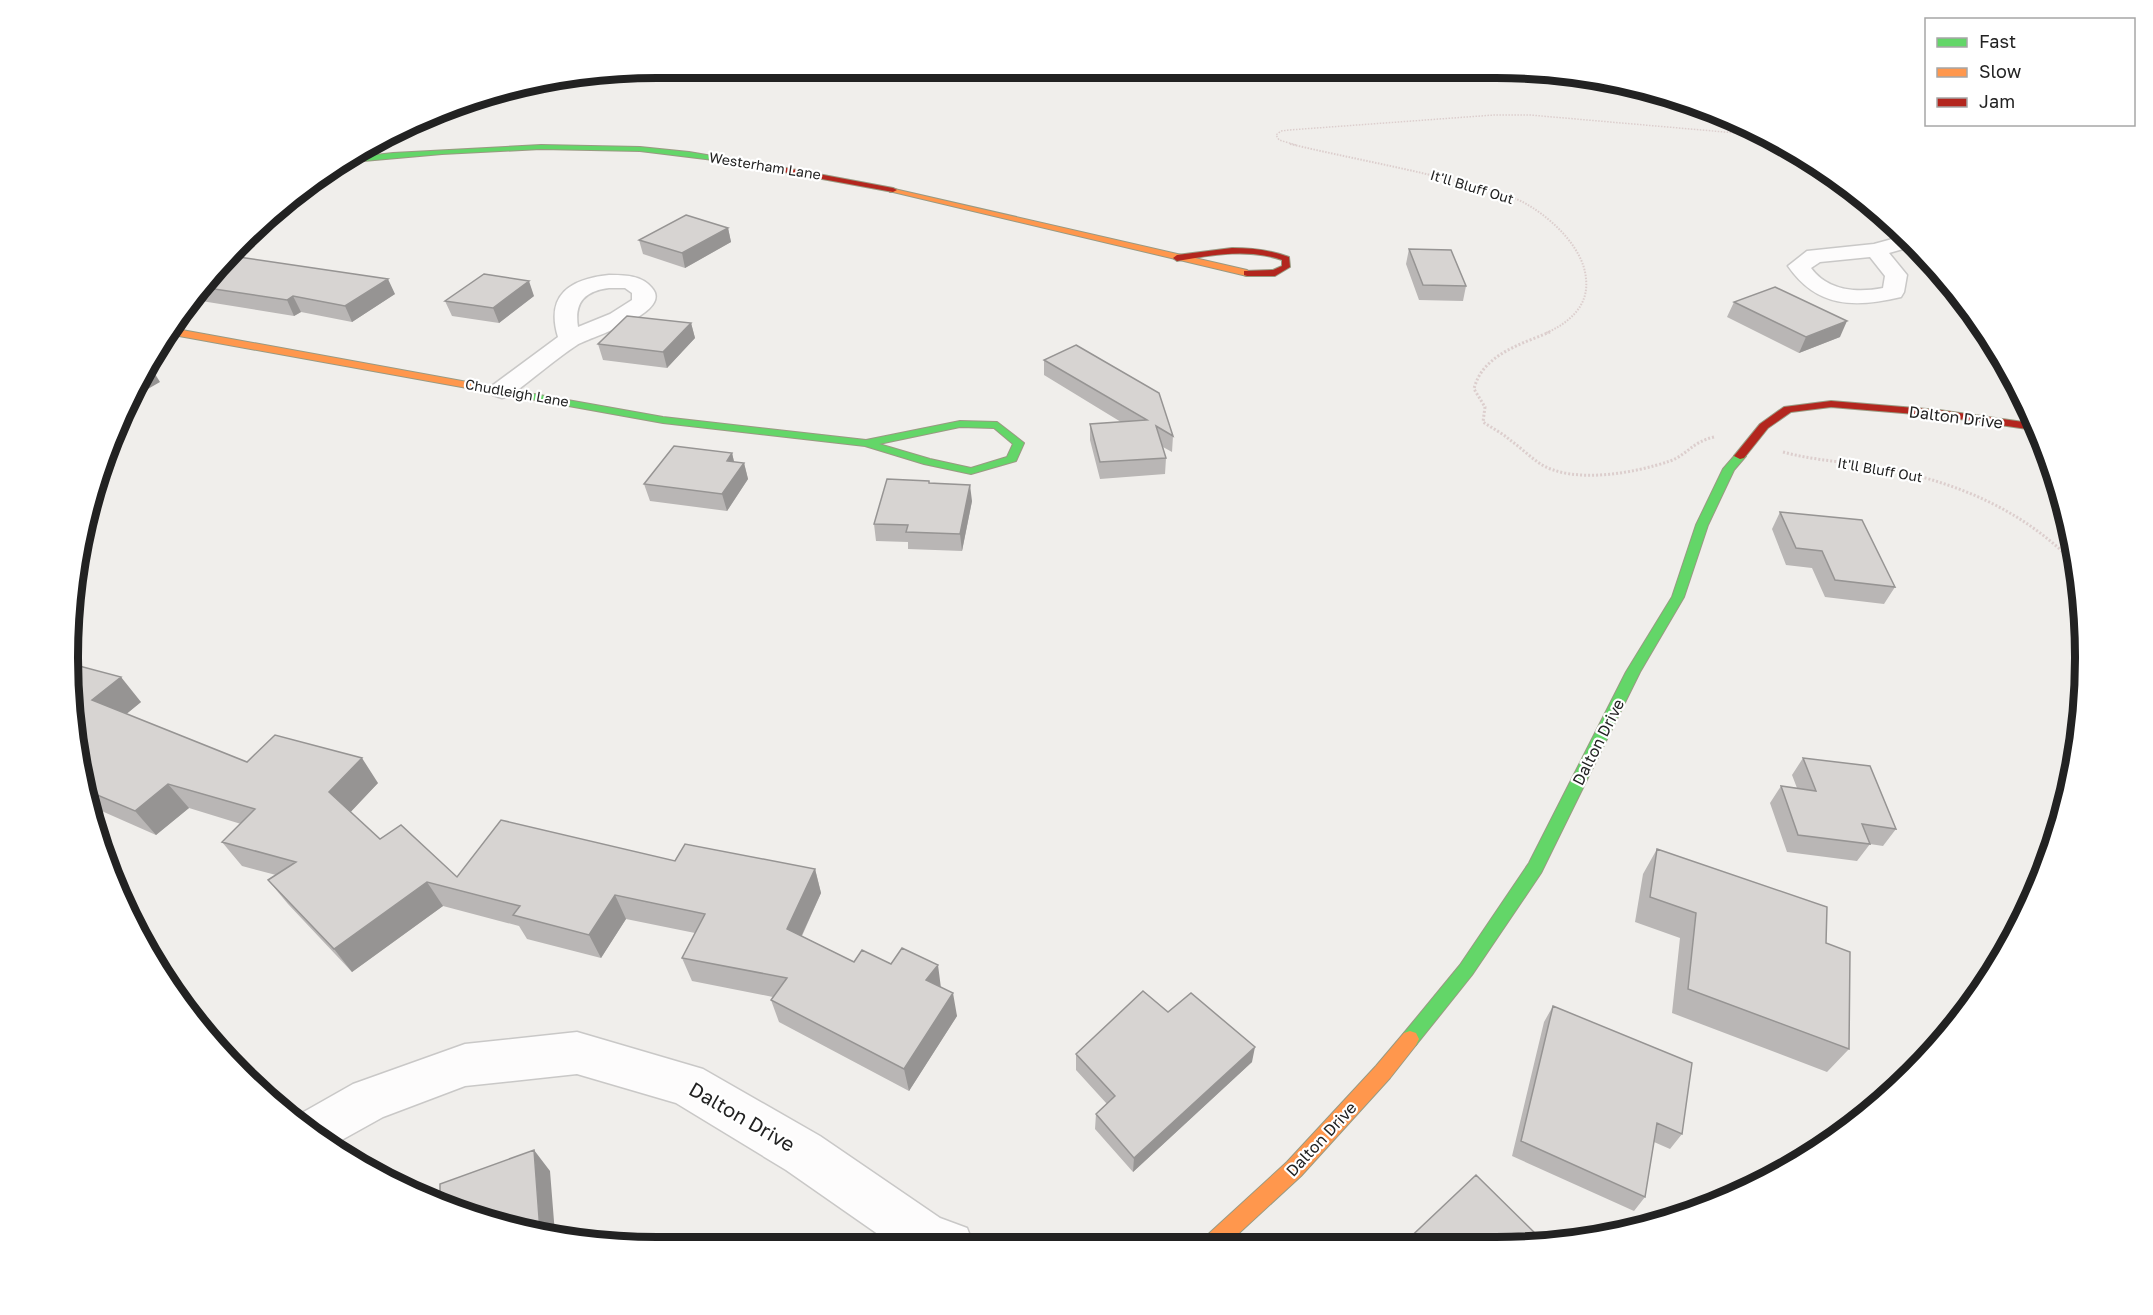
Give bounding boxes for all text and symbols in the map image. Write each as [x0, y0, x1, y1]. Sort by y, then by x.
legend [1925, 18, 2135, 126]
text: Fast [1979, 30, 2016, 52]
text: Slow [1979, 60, 2022, 82]
text: Jam [1979, 90, 2015, 112]
street label: Westerham Lane [708, 148, 822, 183]
street label: It'll Bluff Out [1428, 166, 1516, 207]
street label: Chudleigh Lane [464, 375, 570, 410]
street label: Dalton Drive [1908, 401, 2004, 433]
street label: It'll Bluff Out [1836, 454, 1924, 485]
street label: Dalton Drive [1568, 695, 1628, 789]
street label: Dalton Drive [685, 1076, 800, 1156]
street label: Dalton Drive [1281, 1098, 1361, 1180]

